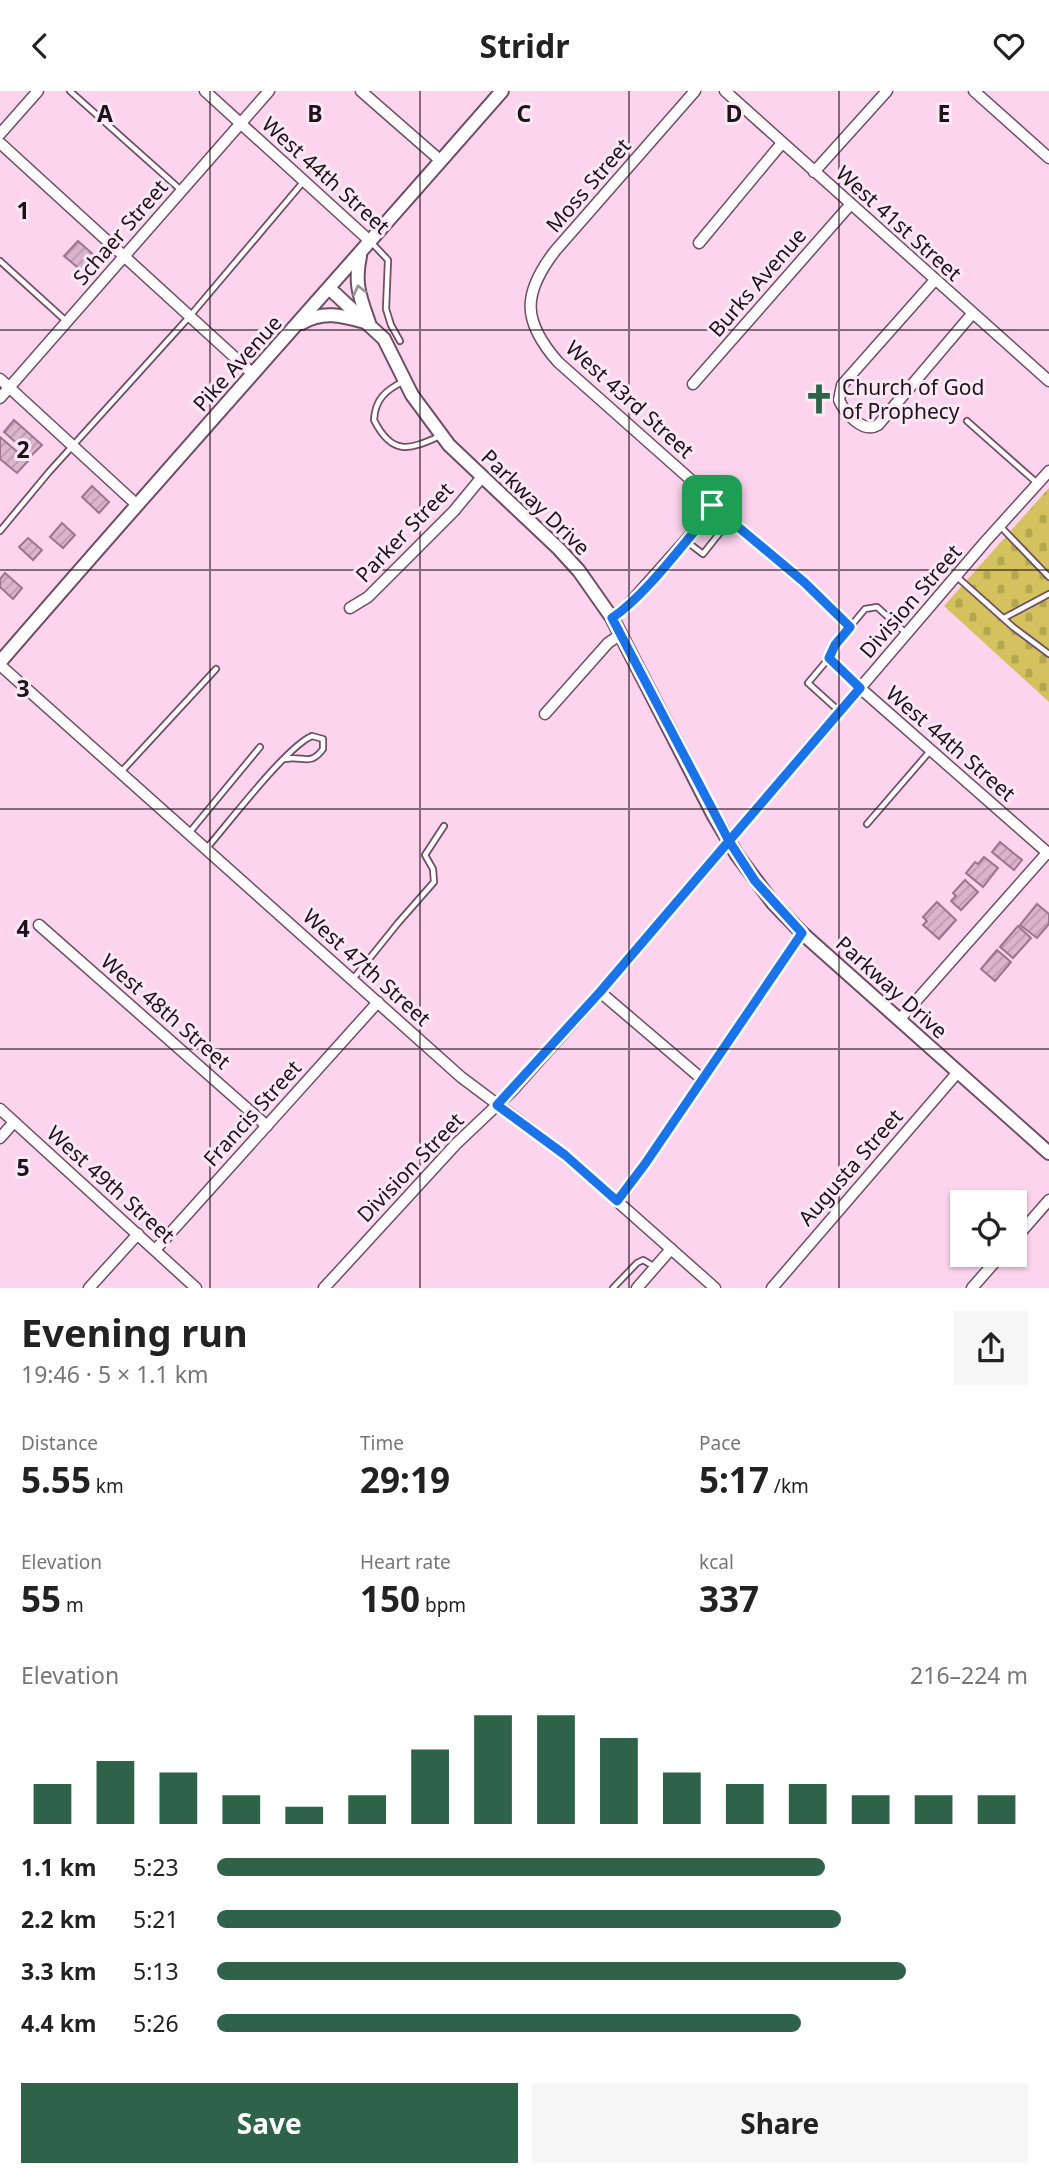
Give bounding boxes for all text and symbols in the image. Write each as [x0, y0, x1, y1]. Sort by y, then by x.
text: Stridr [480, 24, 569, 67]
icon: back [21, 27, 59, 65]
icon: heart [990, 27, 1028, 65]
text: A [97, 97, 113, 129]
text: B [307, 97, 323, 129]
text: C [517, 97, 532, 129]
text: D [726, 97, 742, 129]
text: E [938, 97, 950, 129]
street label: West 44th Street [256, 110, 396, 240]
street label: Moss Street [539, 132, 637, 238]
street label: West 41st Street [830, 159, 968, 287]
street label: Schaer Street [66, 173, 174, 291]
text: 1 [16, 194, 30, 226]
street label: Burks Avenue [702, 222, 812, 342]
one-way arrow [353, 284, 367, 296]
street label: Pike Avenue [186, 309, 288, 417]
street label: West 43rd Street [560, 334, 700, 464]
place label: Church of God of Prophecy [842, 373, 984, 425]
church icon: Church of God of Prophecy [802, 382, 836, 416]
text: 2 [16, 433, 30, 465]
street label: Parkway Drive [476, 443, 596, 561]
pin [682, 475, 742, 535]
street label: Parker Street [349, 476, 459, 588]
icon: arrive [693, 486, 731, 524]
street label: Division Street [853, 538, 967, 664]
text: 3 [16, 672, 30, 704]
street label: West 44th Street [880, 679, 1022, 807]
street label: West 47th Street [297, 902, 437, 1032]
text: 4 [16, 912, 30, 944]
street label: Parkway Drive [830, 930, 954, 1044]
street label: West 48th Street [95, 947, 237, 1075]
street label: Francis Street [197, 1054, 307, 1172]
street label: Augusta Street [792, 1102, 909, 1231]
street label: Division Street [351, 1106, 470, 1228]
street label: West 49th Street [41, 1119, 181, 1249]
text: 5 [16, 1151, 30, 1183]
map controls [950, 1190, 1027, 1267]
button: locate [950, 1190, 1027, 1267]
text: Evening run [21, 1306, 248, 1358]
button: share [954, 1311, 1028, 1385]
text: 19:46 · 5 × 1.1 km [21, 1358, 208, 1390]
text: Distance [21, 1430, 98, 1456]
text: Time [360, 1430, 404, 1456]
text: Pace [699, 1430, 741, 1456]
text: 5.55 [21, 1456, 91, 1503]
text: 29:19 [360, 1456, 450, 1503]
text: 5:17 [699, 1456, 769, 1503]
text: km [91, 1473, 124, 1499]
text: /km [769, 1473, 809, 1499]
text: Elevation [21, 1549, 102, 1575]
text: Heart rate [360, 1549, 451, 1575]
text: kcal [699, 1549, 734, 1575]
text: 55 [21, 1575, 61, 1622]
text: 150 [360, 1575, 420, 1622]
text: 337 [699, 1575, 759, 1622]
text: m [61, 1592, 84, 1618]
text: bpm [420, 1592, 466, 1618]
text: Elevation [21, 1659, 119, 1691]
text: 216–224 m [910, 1659, 1028, 1691]
text: 1.1 km [21, 1851, 96, 1883]
text: 5:23 [133, 1851, 179, 1883]
text: 2.2 km [21, 1903, 96, 1935]
text: 5:21 [133, 1903, 179, 1935]
text: 3.3 km [21, 1955, 96, 1987]
text: 5:13 [133, 1955, 179, 1987]
text: 4.4 km [21, 2007, 96, 2039]
text: 5:26 [133, 2007, 179, 2039]
button: Save [21, 2083, 518, 2163]
button: Share [532, 2083, 1028, 2163]

